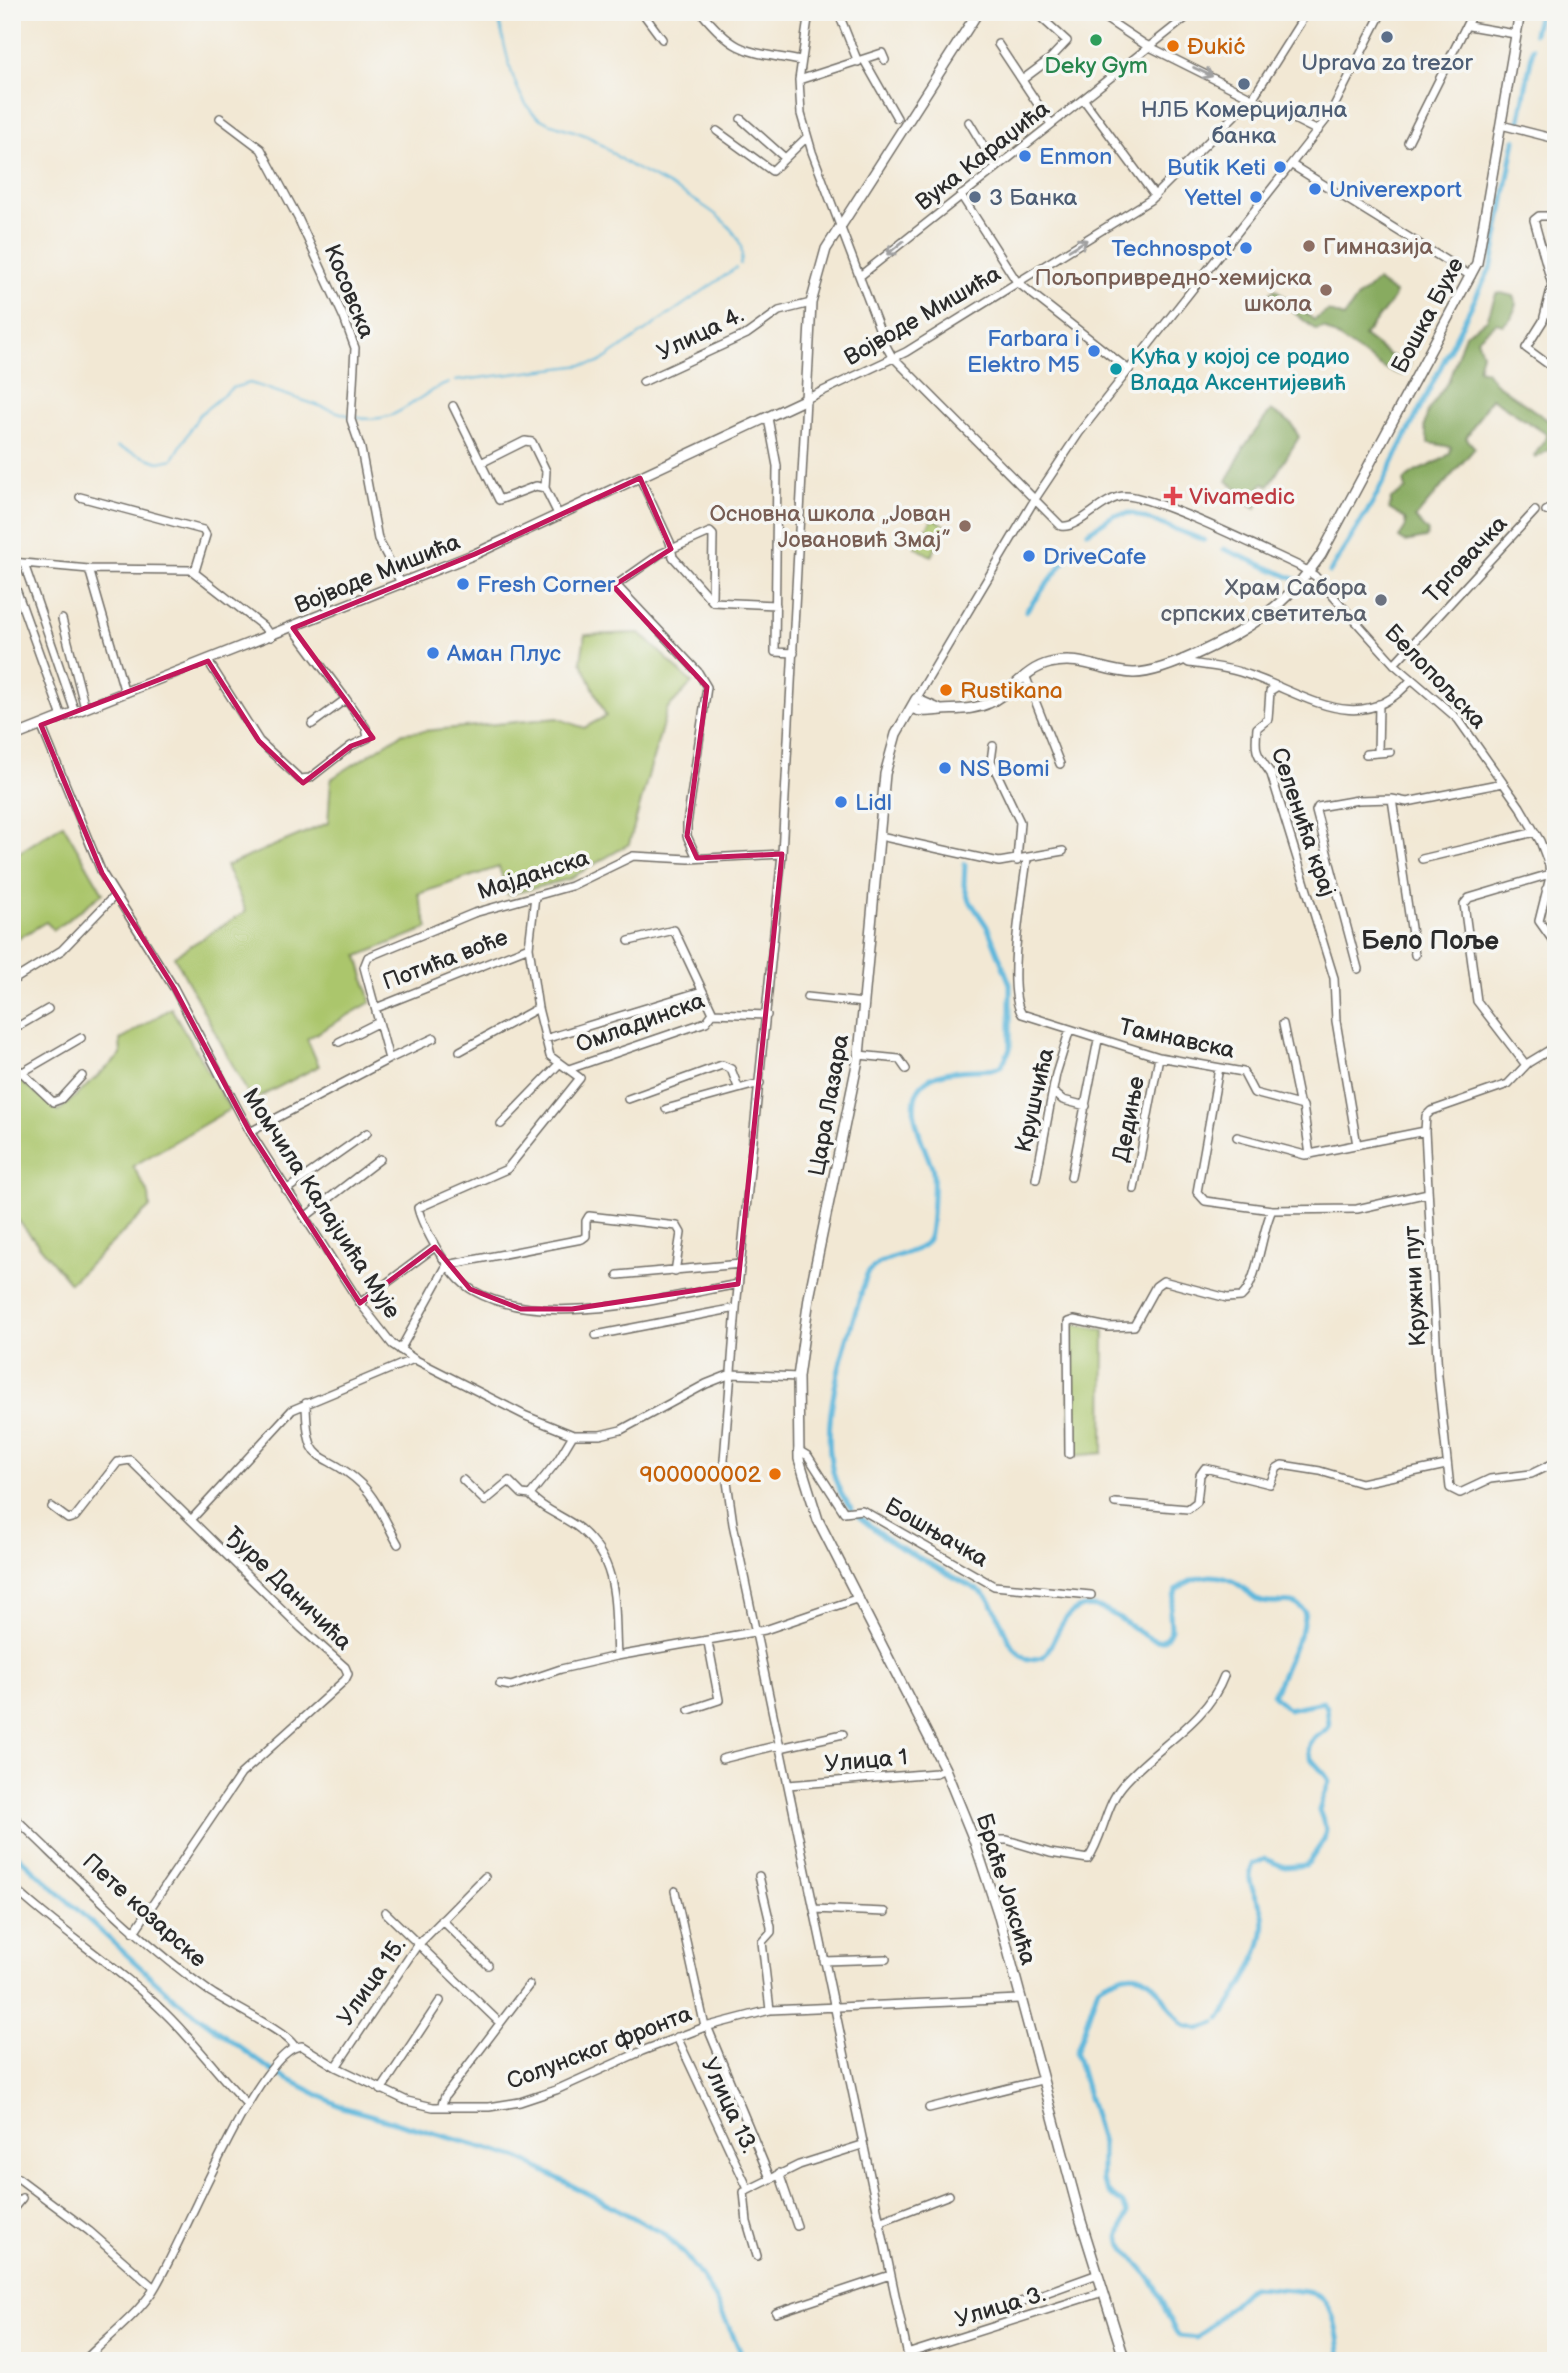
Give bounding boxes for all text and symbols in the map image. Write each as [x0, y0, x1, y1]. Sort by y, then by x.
marker: Uprava za trezor [1379, 29, 1395, 45]
marker: Deky Gym [1088, 32, 1104, 48]
place label: Đukić [1187, 33, 1246, 61]
marker: Đukić [1165, 38, 1181, 54]
place label: Uprava za trezor [1301, 49, 1474, 77]
place label: Deky Gym [1044, 52, 1148, 80]
one-way arrow [1192, 66, 1213, 79]
marker: НЛБ Комерцијална банка [1236, 76, 1252, 92]
street label: Вука Караџића [910, 94, 1056, 217]
place label: НЛБ Комерцијална банка [1141, 96, 1348, 150]
place label: Enmon [1039, 143, 1112, 171]
marker: Enmon [1017, 148, 1033, 164]
place label: Butik Keti [1167, 154, 1266, 182]
marker: Butik Keti [1272, 159, 1288, 175]
place label: Univerexport [1329, 176, 1462, 204]
marker: Univerexport [1307, 181, 1323, 197]
place label: 3 Банка [989, 184, 1078, 212]
place label: Yettel [1184, 184, 1242, 212]
marker: 3 Банка [967, 189, 983, 205]
marker: Yettel [1248, 189, 1264, 205]
place label: Гимназија [1323, 233, 1433, 261]
place label: Technospot [1111, 235, 1232, 263]
one-way arrow [1068, 238, 1088, 252]
marker: Гимназија [1301, 238, 1317, 254]
street label: Косовска [318, 240, 381, 343]
one-way arrow [887, 240, 905, 255]
marker: Technospot [1238, 240, 1254, 256]
street label: Бошка Бухе [1386, 253, 1470, 378]
street label: Војводе Мишића [839, 260, 1006, 372]
place label: Пољопривредно-хемијска школа [1035, 264, 1312, 318]
marker: Пољопривредно-хемијска школа [1318, 282, 1334, 298]
street label: Улица 4. [653, 301, 748, 367]
place label: Farbara i Elektro M5 [967, 325, 1080, 379]
marker: Farbara i Elektro M5 [1086, 343, 1102, 359]
place label: Кућа у којој се родио Влада Аксентијевић [1130, 343, 1350, 397]
marker: Кућа у којој се родио Влада Аксентијевић [1108, 361, 1124, 377]
place label: Vivamedic [1189, 483, 1295, 511]
marker: Vivamedic [1163, 486, 1183, 506]
place label: Основна школа „Јован Јовановић Змај” [709, 500, 951, 554]
street label: Трговачка [1418, 510, 1514, 609]
marker: Основна школа „Јован Јовановић Змај” [957, 518, 973, 534]
street label: Војводе Мишића [291, 528, 465, 620]
place label: DriveCafe [1043, 543, 1146, 571]
marker: DriveCafe [1021, 548, 1037, 564]
place label: Fresh Corner [477, 571, 616, 599]
place label: Храм Сабора српских светитеља [1161, 574, 1367, 628]
marker: Fresh Corner [455, 576, 471, 592]
marker: Храм Сабора српских светитеља [1373, 592, 1389, 608]
street label: Белопољска [1378, 619, 1492, 735]
place label: Аман Плус [446, 640, 561, 668]
marker: Аман Плус [425, 645, 441, 661]
place label: Rustikana [960, 677, 1063, 705]
marker: Rustikana [938, 682, 954, 698]
street label: Селенића крај [1265, 744, 1342, 900]
place label: NS Bomi [959, 755, 1050, 783]
marker: NS Bomi [937, 760, 953, 776]
place label: Lidl [855, 789, 892, 817]
marker: Lidl [833, 794, 849, 810]
street label: Мајданска [474, 844, 593, 906]
street label: Потића воће [379, 923, 512, 997]
district label: Бело Поље [1361, 926, 1499, 957]
street label: Омладинска [572, 987, 709, 1059]
street label: Тамнавска [1116, 1013, 1238, 1065]
street label: Цара Лазара [803, 1032, 855, 1178]
street label: Крушчића [1009, 1045, 1061, 1155]
street label: Дедиње [1107, 1074, 1151, 1164]
street label: Момчила Калајџића Мује [236, 1083, 406, 1324]
street label: Кружни пут [1398, 1224, 1432, 1347]
place label: 900000002 [639, 1461, 761, 1489]
marker: 900000002 [767, 1466, 783, 1482]
street label: Бошњачка [880, 1492, 993, 1574]
street label: Ђуре Даничића [219, 1521, 358, 1656]
street label: Улица 1 [823, 1743, 909, 1779]
street label: Браће Јоксића [970, 1810, 1042, 1969]
street label: Пете козарске [76, 1848, 212, 1974]
street label: Улица 15. [331, 1932, 412, 2031]
street label: Солунског фронта [503, 2000, 696, 2096]
street label: Улица 13. [695, 2053, 763, 2157]
street label: Улица 3. [952, 2280, 1049, 2334]

